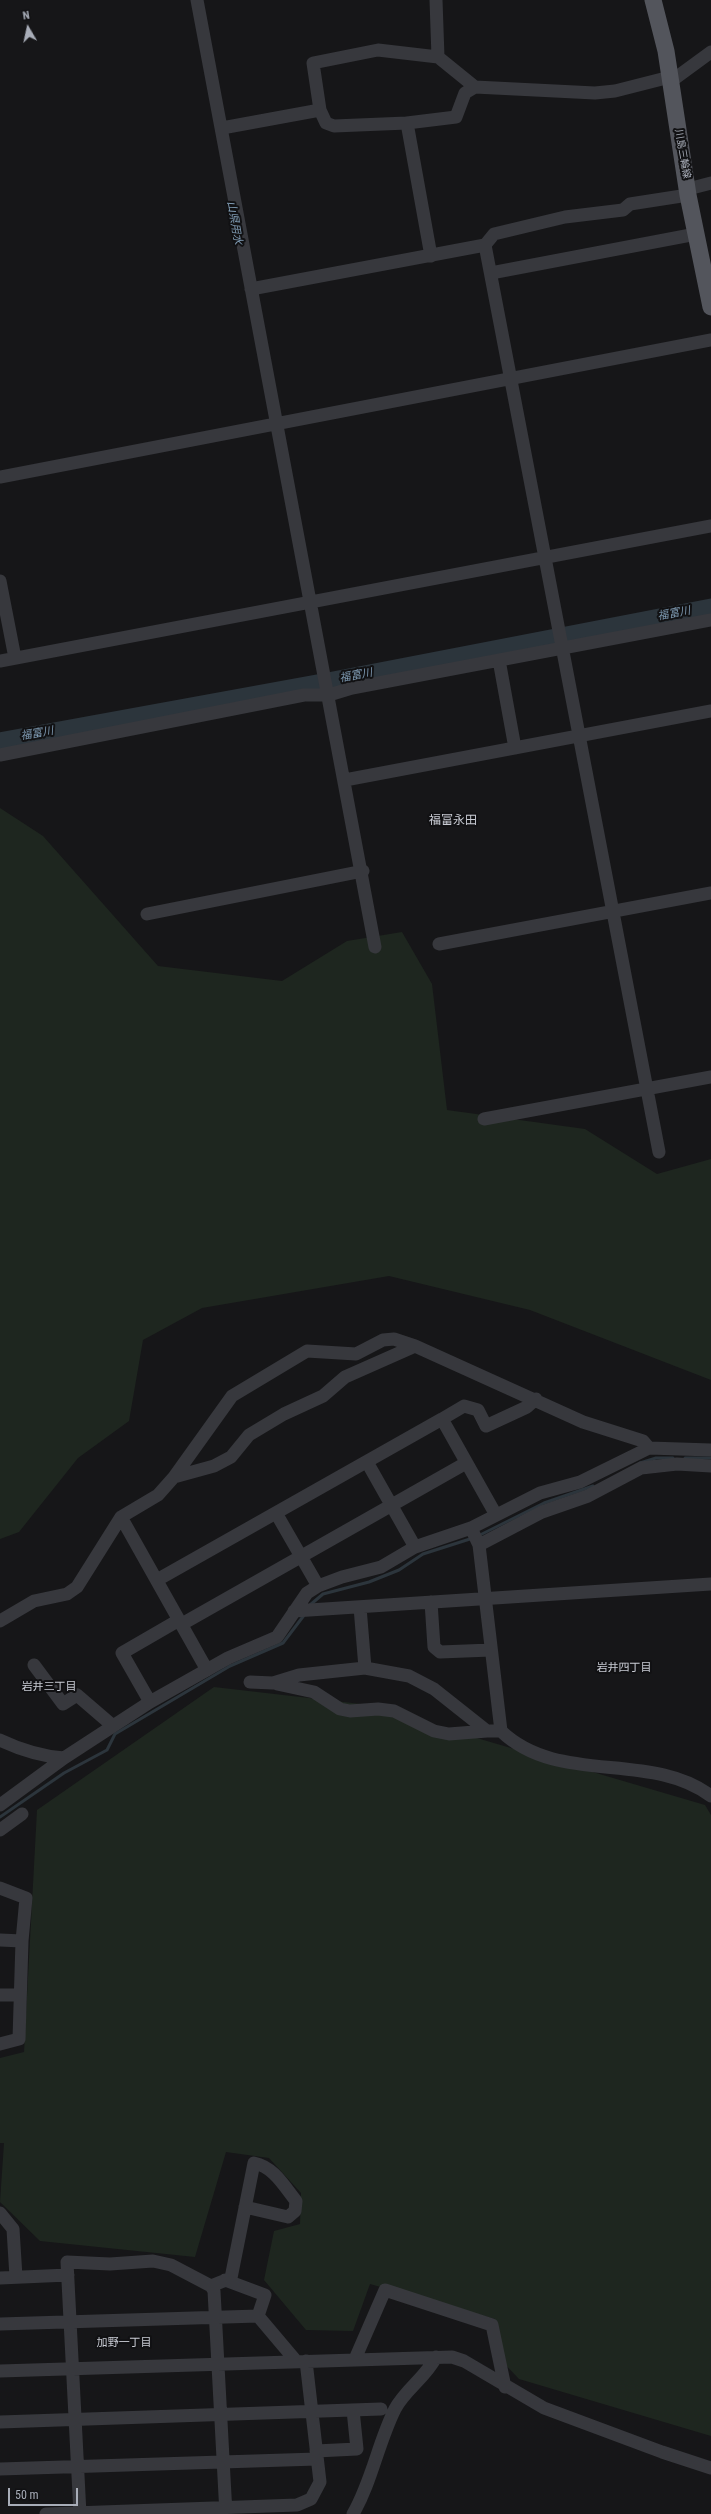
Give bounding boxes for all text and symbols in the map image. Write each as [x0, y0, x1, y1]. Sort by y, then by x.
north arrow [8, 8, 48, 48]
text: N [22, 9, 30, 23]
street label: 川島三輪線 [672, 128, 692, 180]
water label: 山県用水 [224, 200, 244, 246]
water label: 福富川 [657, 604, 691, 624]
water label: 福富川 [339, 666, 373, 686]
water label: 福富川 [20, 725, 54, 743]
district label: 福富永田 [429, 814, 477, 828]
district label: 岩井四丁目 [597, 1661, 651, 1675]
district label: 岩井三丁目 [22, 1680, 76, 1694]
district label: 加野一丁目 [97, 2336, 151, 2350]
scale bar [10, 2480, 80, 2506]
text: 50 m [15, 2488, 39, 2502]

